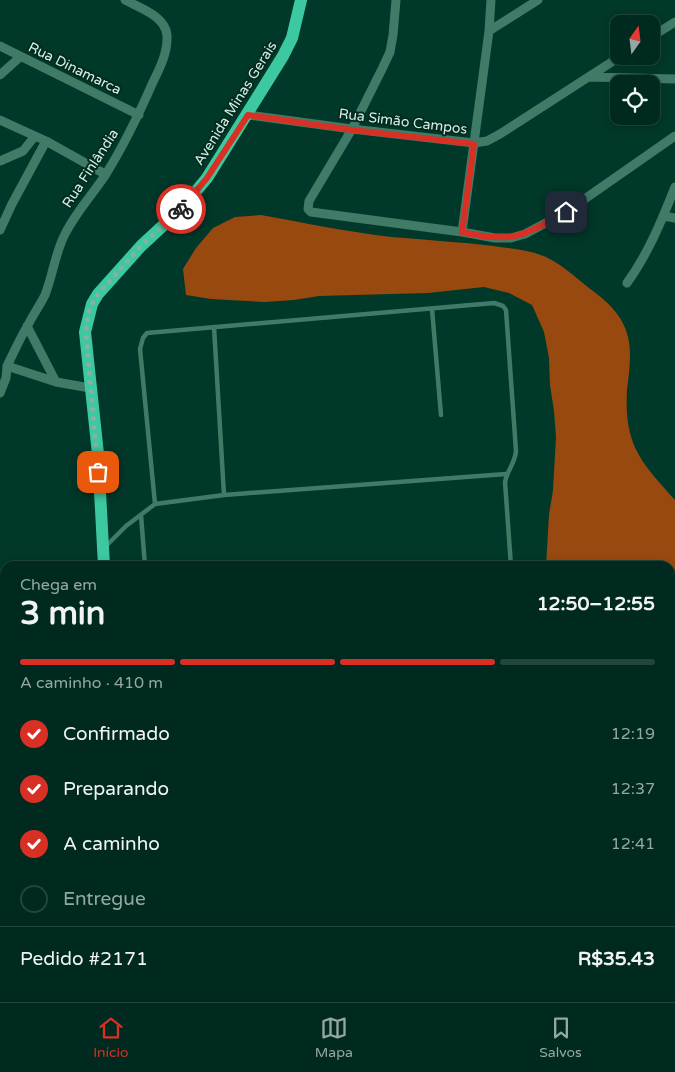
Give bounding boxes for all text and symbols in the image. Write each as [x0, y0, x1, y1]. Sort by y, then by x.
north arrow [610, 15, 660, 65]
map controls [610, 15, 660, 125]
street label: Avenida Minas Gerais [190, 38, 281, 168]
street label: Rua Dinamarca [25, 39, 124, 98]
button: locate [610, 75, 660, 125]
street label: Rua Simão Campos [338, 105, 468, 138]
street label: Rua Finlândia [59, 126, 122, 211]
courier [156, 184, 206, 234]
pin [545, 191, 587, 233]
icon: bike [167, 195, 195, 223]
icon: home [552, 198, 580, 226]
pin [77, 451, 119, 493]
icon: bag [84, 458, 112, 486]
text: Chega em [20, 575, 97, 595]
text: 12:50–12:55 [537, 593, 655, 615]
text: 3 min [20, 595, 105, 633]
text: A caminho · 410 m [20, 673, 163, 693]
icon: check [20, 720, 48, 748]
text: Confirmado [63, 723, 170, 745]
text: 12:19 [611, 724, 655, 744]
icon: check [20, 775, 48, 803]
text: Preparando [63, 778, 169, 800]
text: 12:37 [611, 779, 655, 799]
icon: check [20, 830, 48, 858]
text: A caminho [63, 833, 160, 855]
text: 12:41 [611, 834, 655, 854]
text: Entregue [63, 888, 146, 910]
text: Pedido #2171 [20, 948, 148, 970]
text: R$35.43 [578, 948, 655, 970]
tab: Início [93, 1014, 128, 1061]
tab: Mapa [315, 1014, 353, 1061]
tab: Salvos [539, 1014, 582, 1061]

